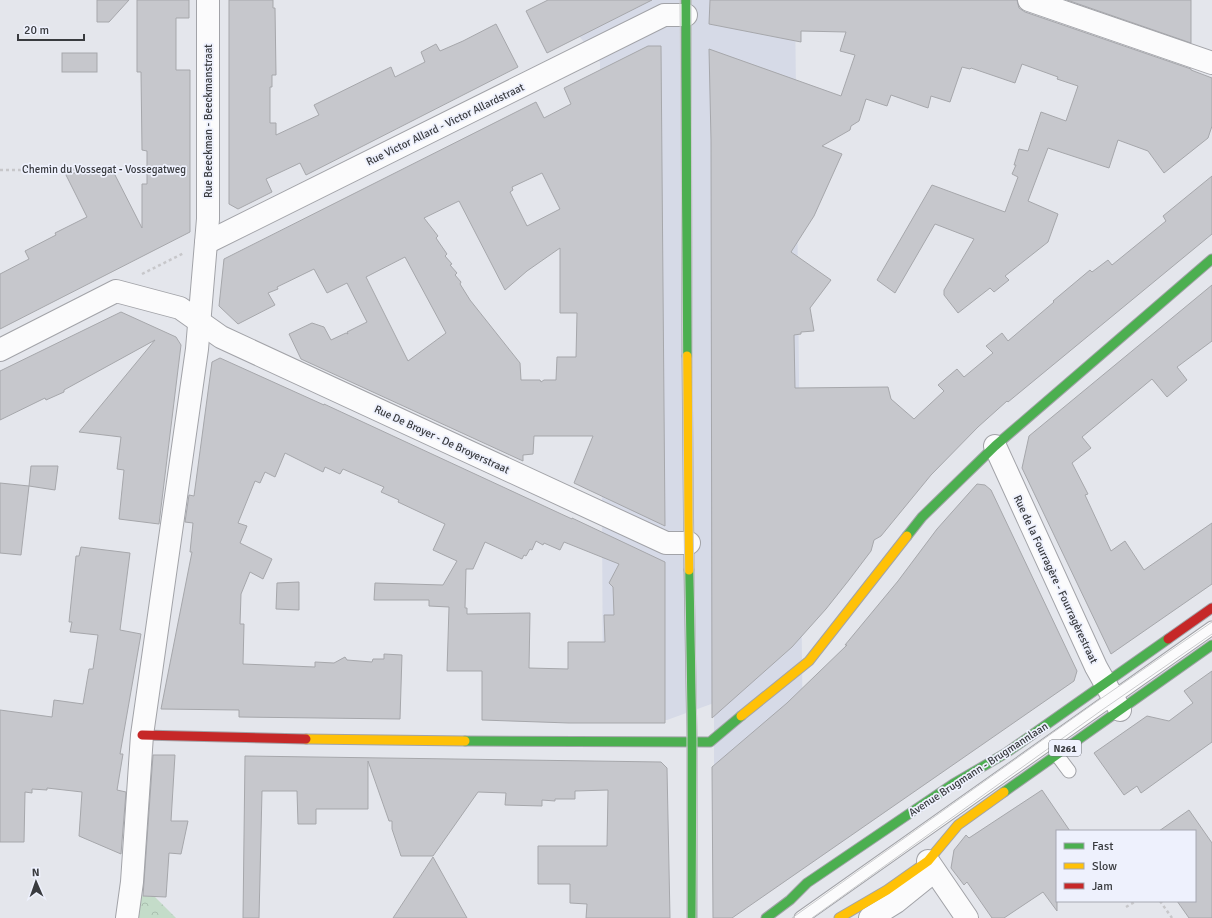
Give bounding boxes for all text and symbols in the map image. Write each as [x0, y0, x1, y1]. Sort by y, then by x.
scale bar [18, 16, 84, 42]
text: 20 m [24, 23, 49, 38]
street label: Rue Beeckman - Beeckmanstraat [202, 44, 215, 198]
street label: Rue Victor Allard - Victor Allardstraat [364, 80, 526, 168]
street label: Chemin du Vossegat - Vossegatweg [22, 163, 186, 176]
street label: Rue De Broyer - De Broyerstraat [372, 402, 512, 477]
street label: Rue de la Fourragère - Fourragèrestraat [1011, 493, 1100, 666]
street label: Avenue Brugmann - Brugmannlaan [906, 719, 1050, 819]
road number: N261 [1049, 740, 1081, 756]
legend [1056, 830, 1196, 902]
text: Fast [1092, 839, 1113, 854]
text: Slow [1092, 859, 1117, 874]
north arrow [16, 862, 56, 902]
text: N [32, 866, 40, 879]
text: Jam [1092, 879, 1113, 894]

